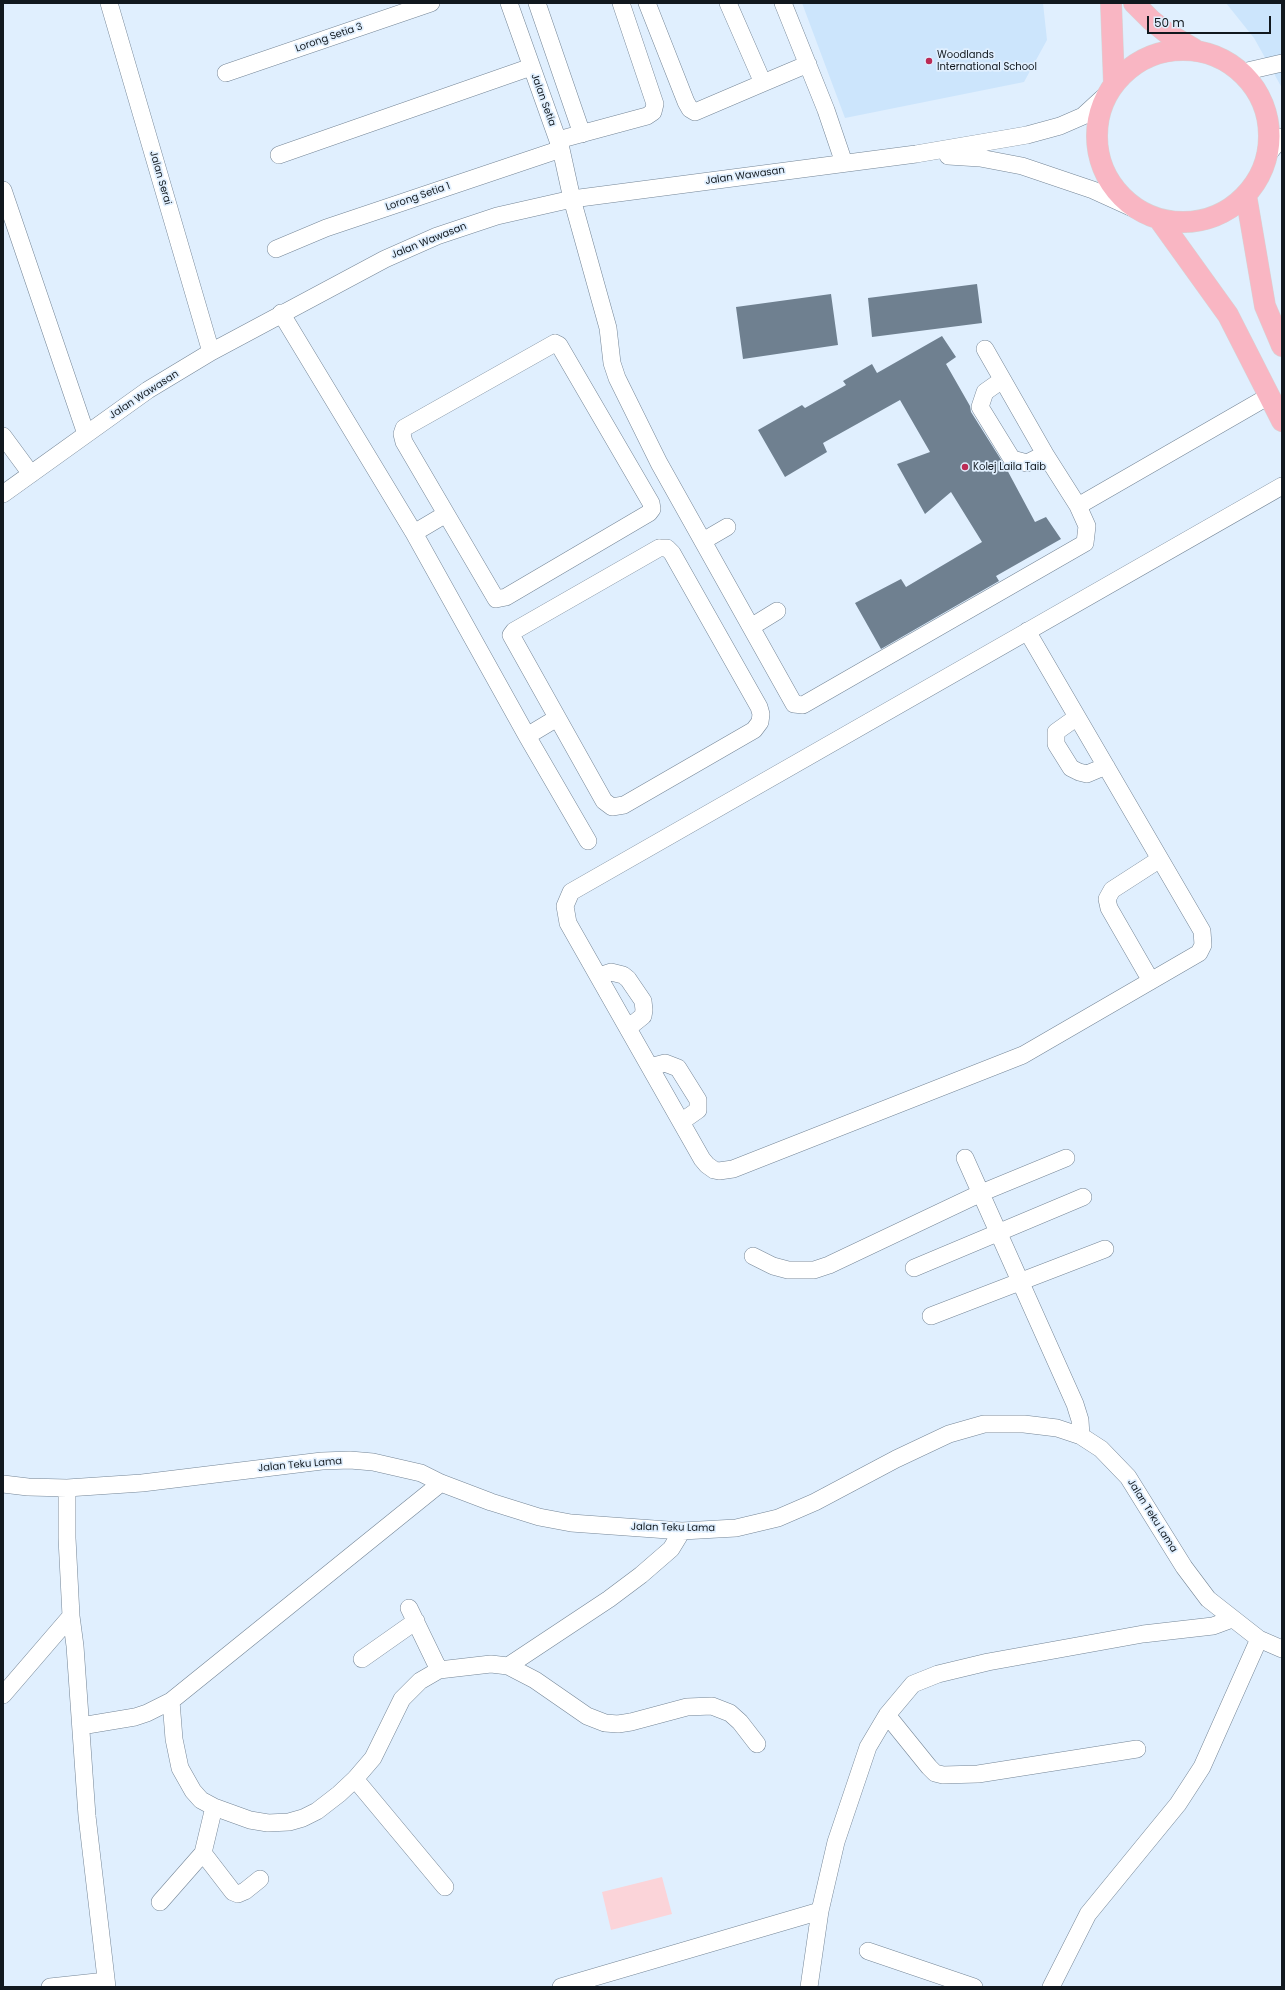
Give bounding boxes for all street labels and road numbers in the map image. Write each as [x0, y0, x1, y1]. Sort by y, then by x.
street label: Lorong Setia 3 [294, 21, 364, 55]
street label: Jalan Setia [528, 72, 558, 128]
street label: Jalan Serai [147, 150, 173, 206]
street label: Jalan Wawasan [704, 164, 786, 188]
street label: Lorong Setia 1 [384, 180, 452, 214]
street label: Jalan Wawasan [390, 220, 468, 262]
street label: Jalan Wawasan [107, 368, 181, 422]
street label: Jalan Teku Lama [257, 1455, 343, 1475]
street label: Jalan Teku Lama [1125, 1477, 1179, 1555]
street label: Jalan Teku Lama [631, 1521, 715, 1535]

